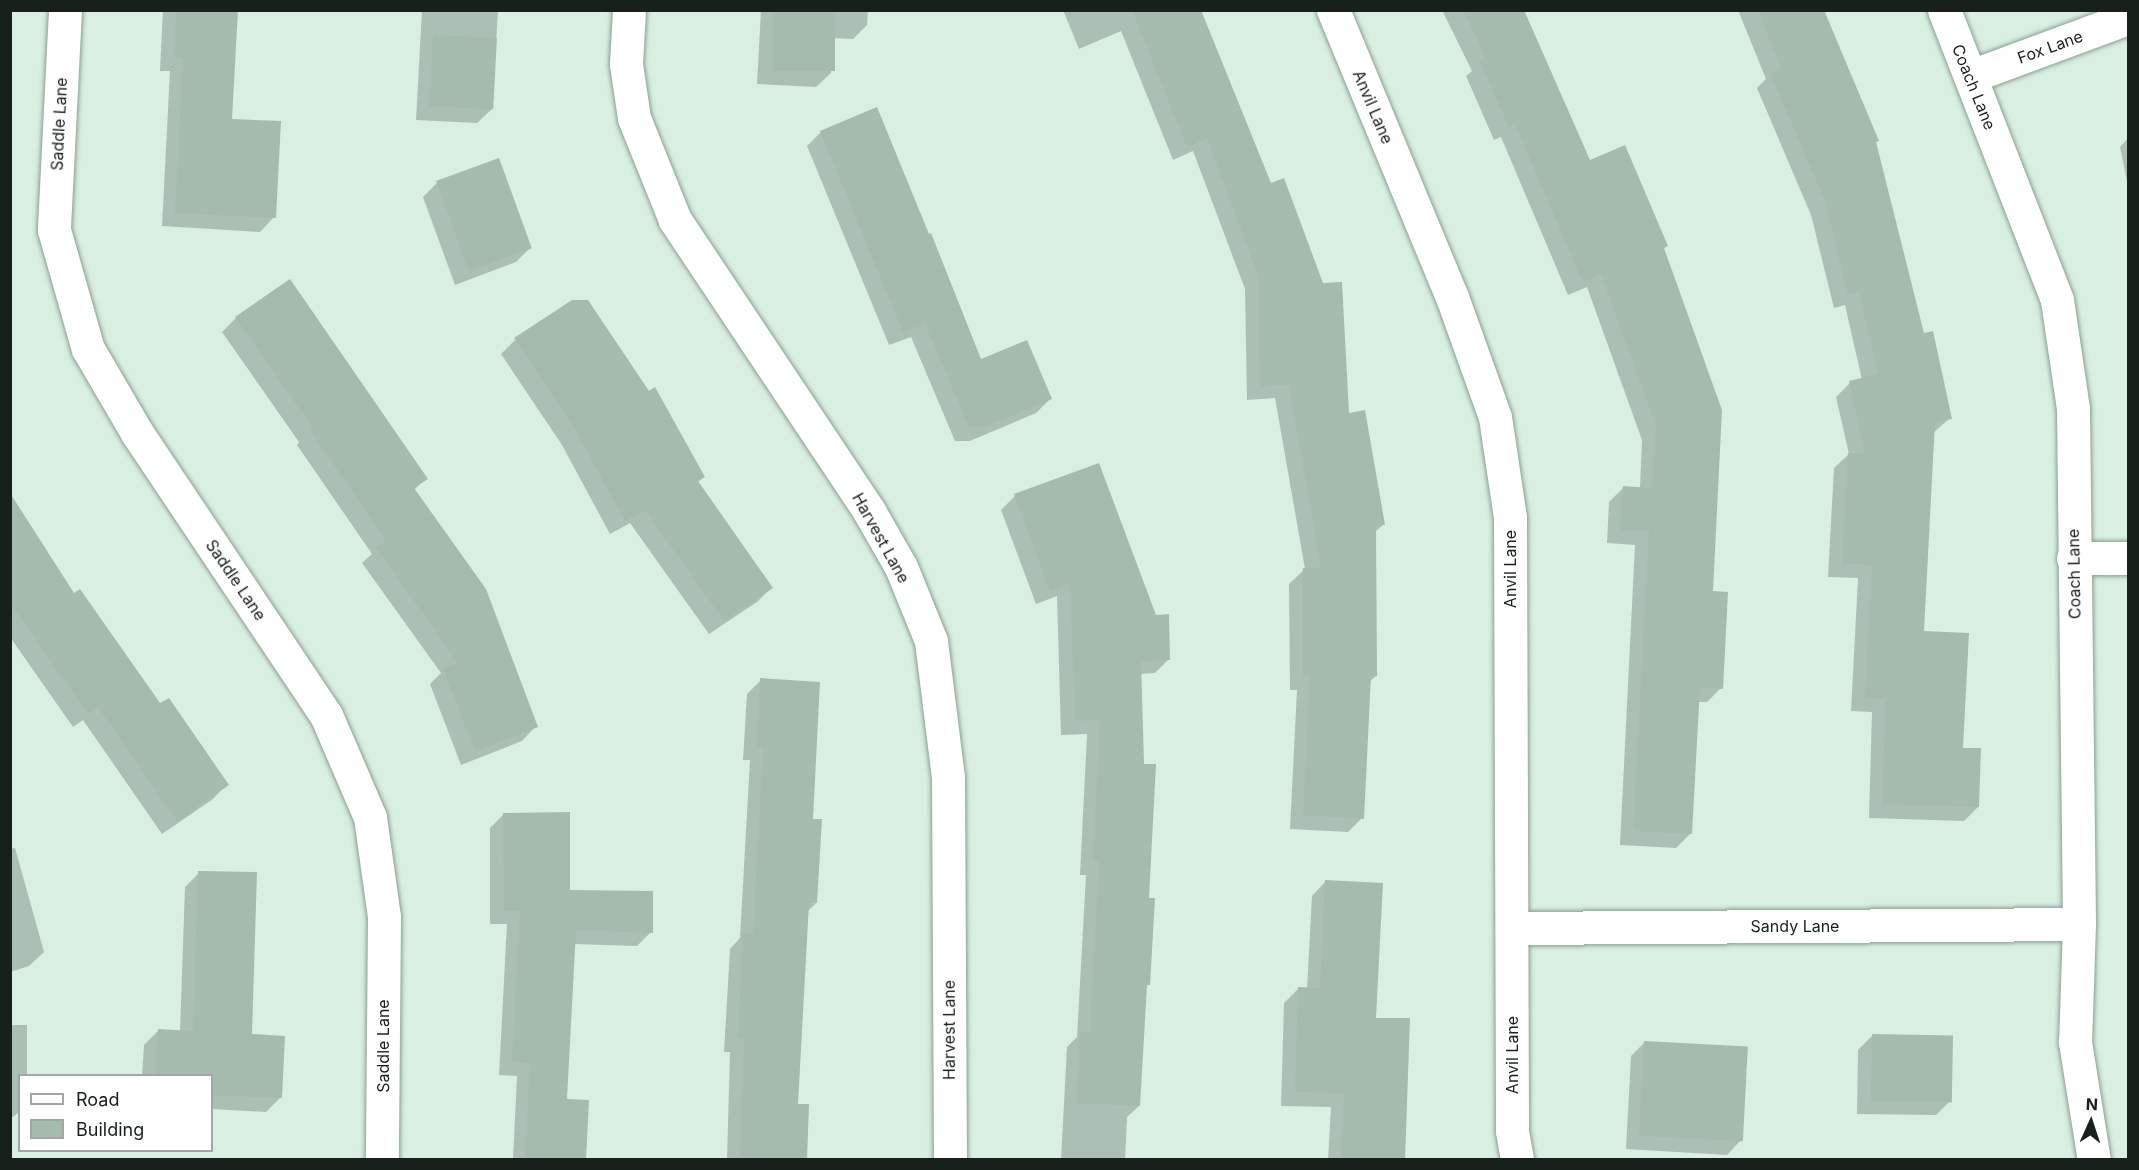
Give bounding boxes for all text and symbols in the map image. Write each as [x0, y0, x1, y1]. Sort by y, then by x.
street label: Fox Lane [2015, 26, 2085, 68]
street label: Coach Lane [1948, 42, 2000, 132]
street label: Anvil Lane [1349, 67, 1397, 147]
street label: Saddle Lane [47, 77, 71, 171]
street label: Harvest Lane [848, 490, 914, 586]
street label: Coach Lane [2064, 529, 2084, 619]
street label: Anvil Lane [1500, 530, 1520, 608]
street label: Saddle Lane [202, 536, 270, 624]
street label: Sandy Lane [1751, 916, 1839, 936]
street label: Harvest Lane [939, 980, 959, 1080]
street label: Saddle Lane [373, 999, 393, 1093]
street label: Anvil Lane [1502, 1016, 1522, 1094]
legend [18, 1074, 213, 1152]
text: Road [76, 1089, 119, 1110]
north arrow [2061, 1092, 2121, 1152]
text: N [2085, 1094, 2099, 1114]
text: Building [76, 1119, 144, 1140]

